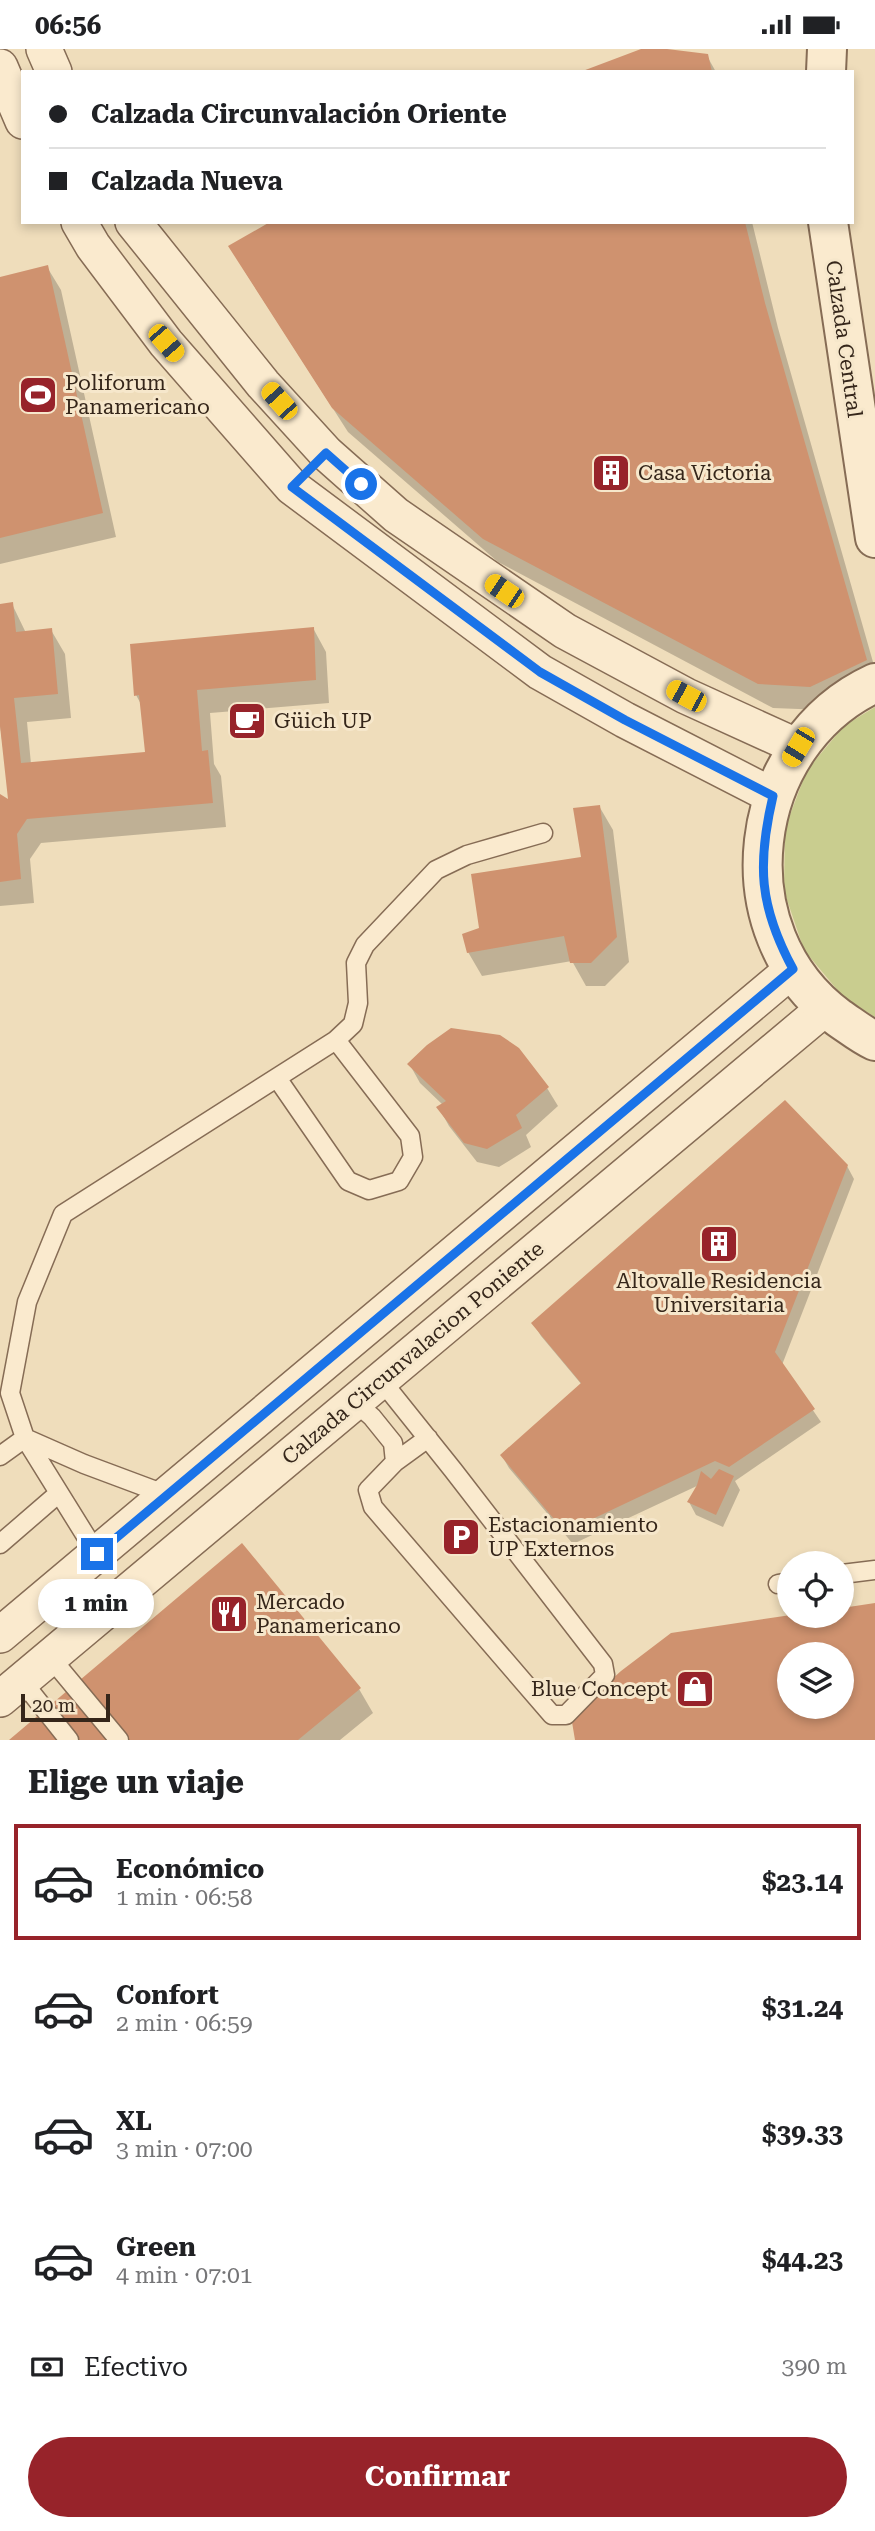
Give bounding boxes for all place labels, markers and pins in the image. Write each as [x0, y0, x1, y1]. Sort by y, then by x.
place label: Poliforum Panamericano [65, 371, 210, 419]
sports icon: Poliforum Panamericano [17, 374, 59, 416]
building icon: Casa Victoria [590, 452, 632, 494]
place label: Casa Victoria [638, 461, 772, 485]
cafe icon: Güich UP [226, 700, 268, 742]
place label: Güich UP [274, 709, 372, 733]
building icon: Altovalle Residencia Universitaria [698, 1223, 740, 1265]
place label: Altovalle Residencia Universitaria [616, 1269, 822, 1317]
place label: Estacionamiento UP Externos [488, 1513, 658, 1561]
parking icon: Estacionamiento UP Externos [440, 1516, 482, 1558]
place label: Mercado Panamericano [256, 1590, 401, 1638]
restaurant icon: Mercado Panamericano [208, 1593, 250, 1635]
shop icon: Blue Concept [674, 1668, 716, 1710]
place label: Blue Concept [531, 1677, 668, 1701]

